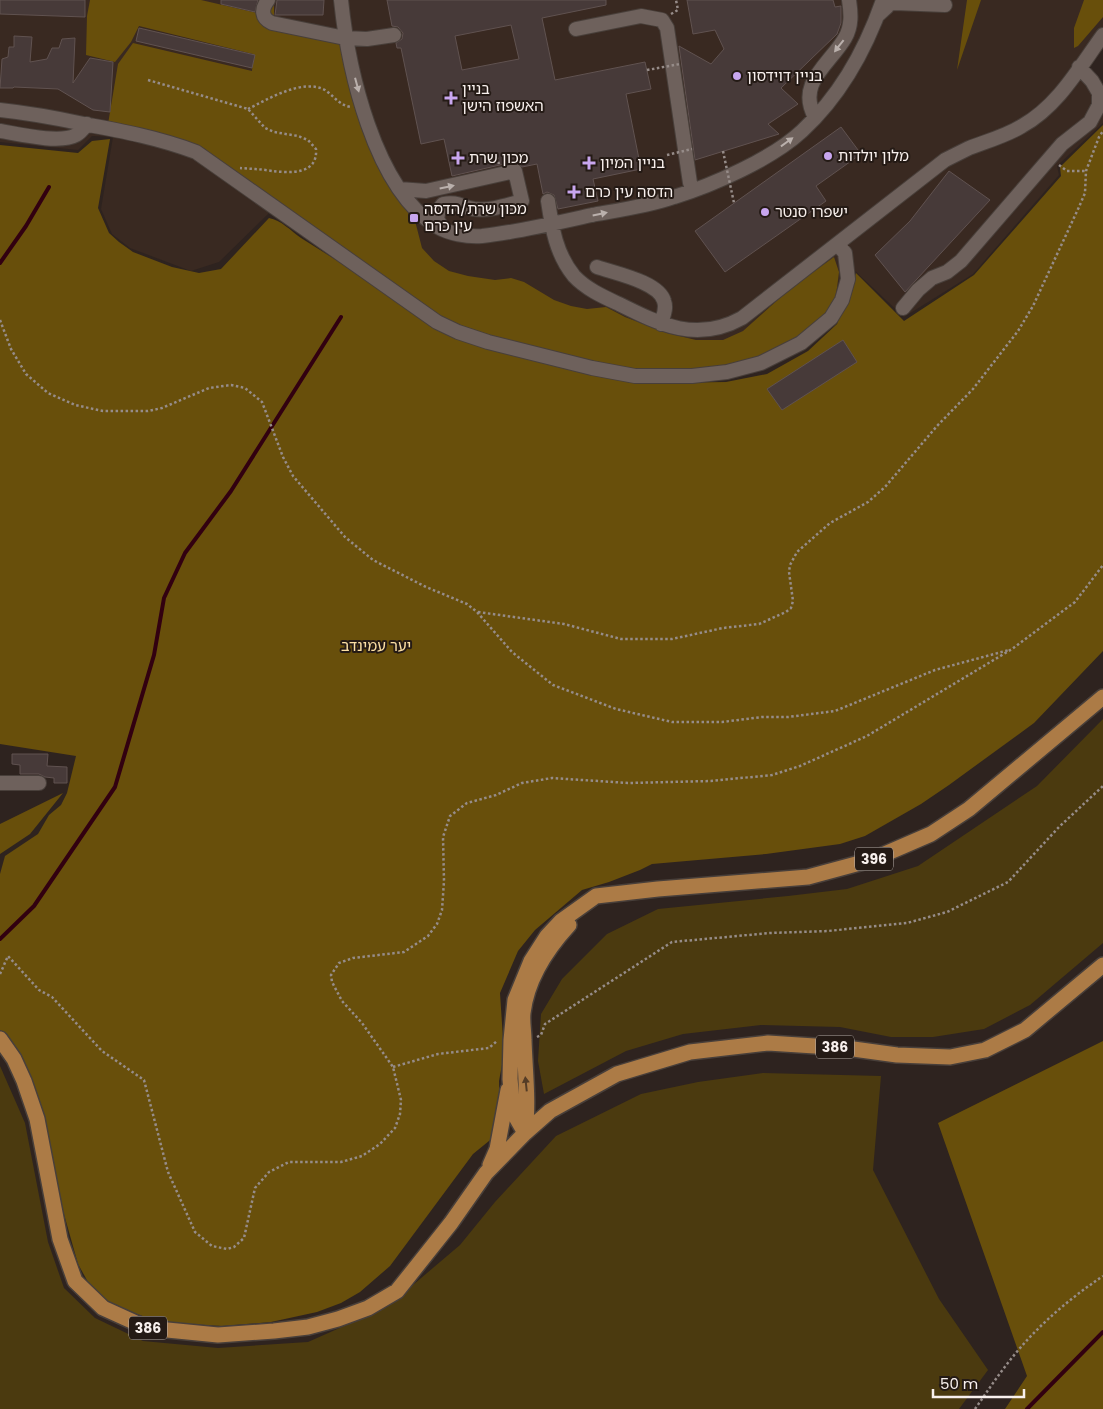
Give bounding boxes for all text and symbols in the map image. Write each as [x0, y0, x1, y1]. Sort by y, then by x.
one-way arrow [834, 39, 845, 52]
place label: בניין דוידסון [747, 65, 823, 86]
marker: בניין דוידסון [731, 70, 743, 82]
one-way arrow [353, 78, 361, 93]
place label: בניין האשפוז הישן [462, 78, 544, 116]
marker: בניין האשפוז הישן [444, 91, 458, 105]
one-way arrow [780, 137, 794, 147]
place label: מלון יולדות [838, 145, 909, 166]
place label: מכון שרת [469, 147, 529, 168]
marker: מלון יולדות [822, 150, 834, 162]
marker: מכון שרת [451, 151, 465, 165]
place label: בניין המיון [600, 152, 665, 173]
marker: בניין המיון [582, 156, 596, 170]
place label: הדסה עין כרם [585, 181, 673, 202]
one-way arrow [439, 183, 455, 191]
marker: הדסה עין כרם [567, 185, 581, 199]
place label: מכון שרת/הדסה עין כרם [424, 198, 527, 236]
place label: ישפרו סנטר [775, 201, 848, 222]
marker: ישפרו סנטר [759, 206, 771, 218]
one-way arrow [592, 210, 607, 218]
marker: מכון שרת/הדסה עין כרם [408, 212, 420, 224]
park label: יער עמינדב [341, 635, 411, 656]
road number: 396 [855, 848, 893, 871]
road number: 386 [816, 1036, 854, 1058]
one-way arrow [522, 1076, 530, 1092]
road number: 386 [129, 1316, 167, 1340]
scale bar [933, 1366, 1024, 1398]
text: 50 m [940, 1373, 978, 1394]

